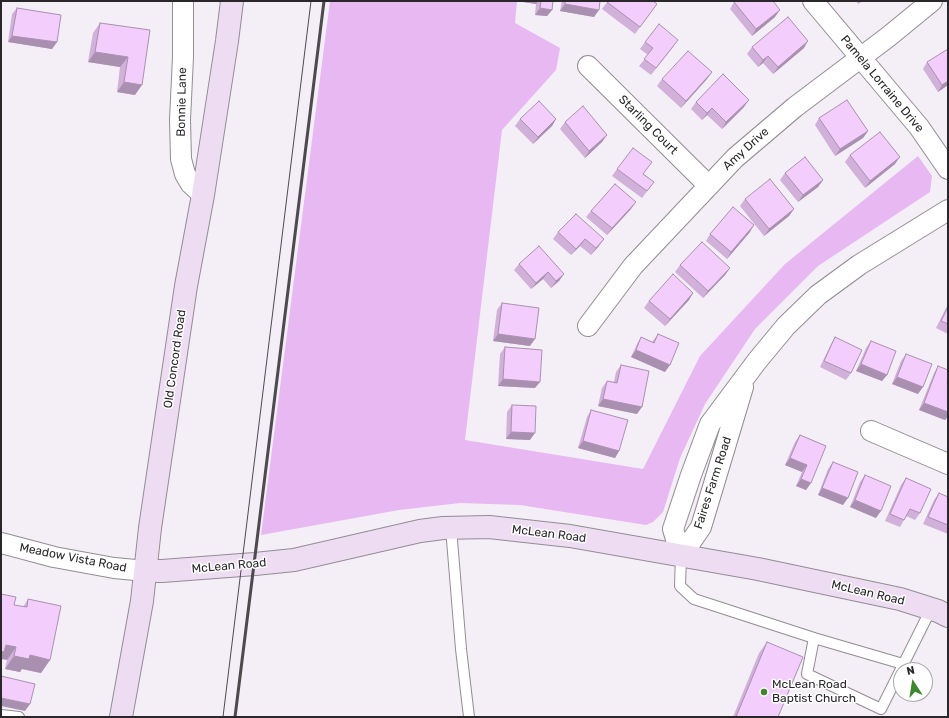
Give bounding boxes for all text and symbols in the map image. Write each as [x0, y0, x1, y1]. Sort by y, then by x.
street label: Pamela Lorraine Drive [837, 33, 927, 135]
street label: Bonnie Lane [174, 67, 190, 137]
street label: Starling Court [615, 92, 681, 158]
street label: Amy Drive [720, 125, 772, 173]
street label: Old Concord Road [161, 309, 189, 409]
street label: Faires Farm Road [691, 435, 735, 531]
street label: McLean Road [511, 522, 587, 546]
street label: Meadow Vista Road [18, 541, 128, 575]
street label: McLean Road [191, 556, 267, 576]
street label: McLean Road [830, 578, 906, 608]
north arrow [893, 662, 933, 702]
text: N [905, 664, 916, 678]
place label: McLean Road Baptist Church [772, 678, 856, 706]
marker: McLean Road Baptist Church [759, 687, 769, 697]

